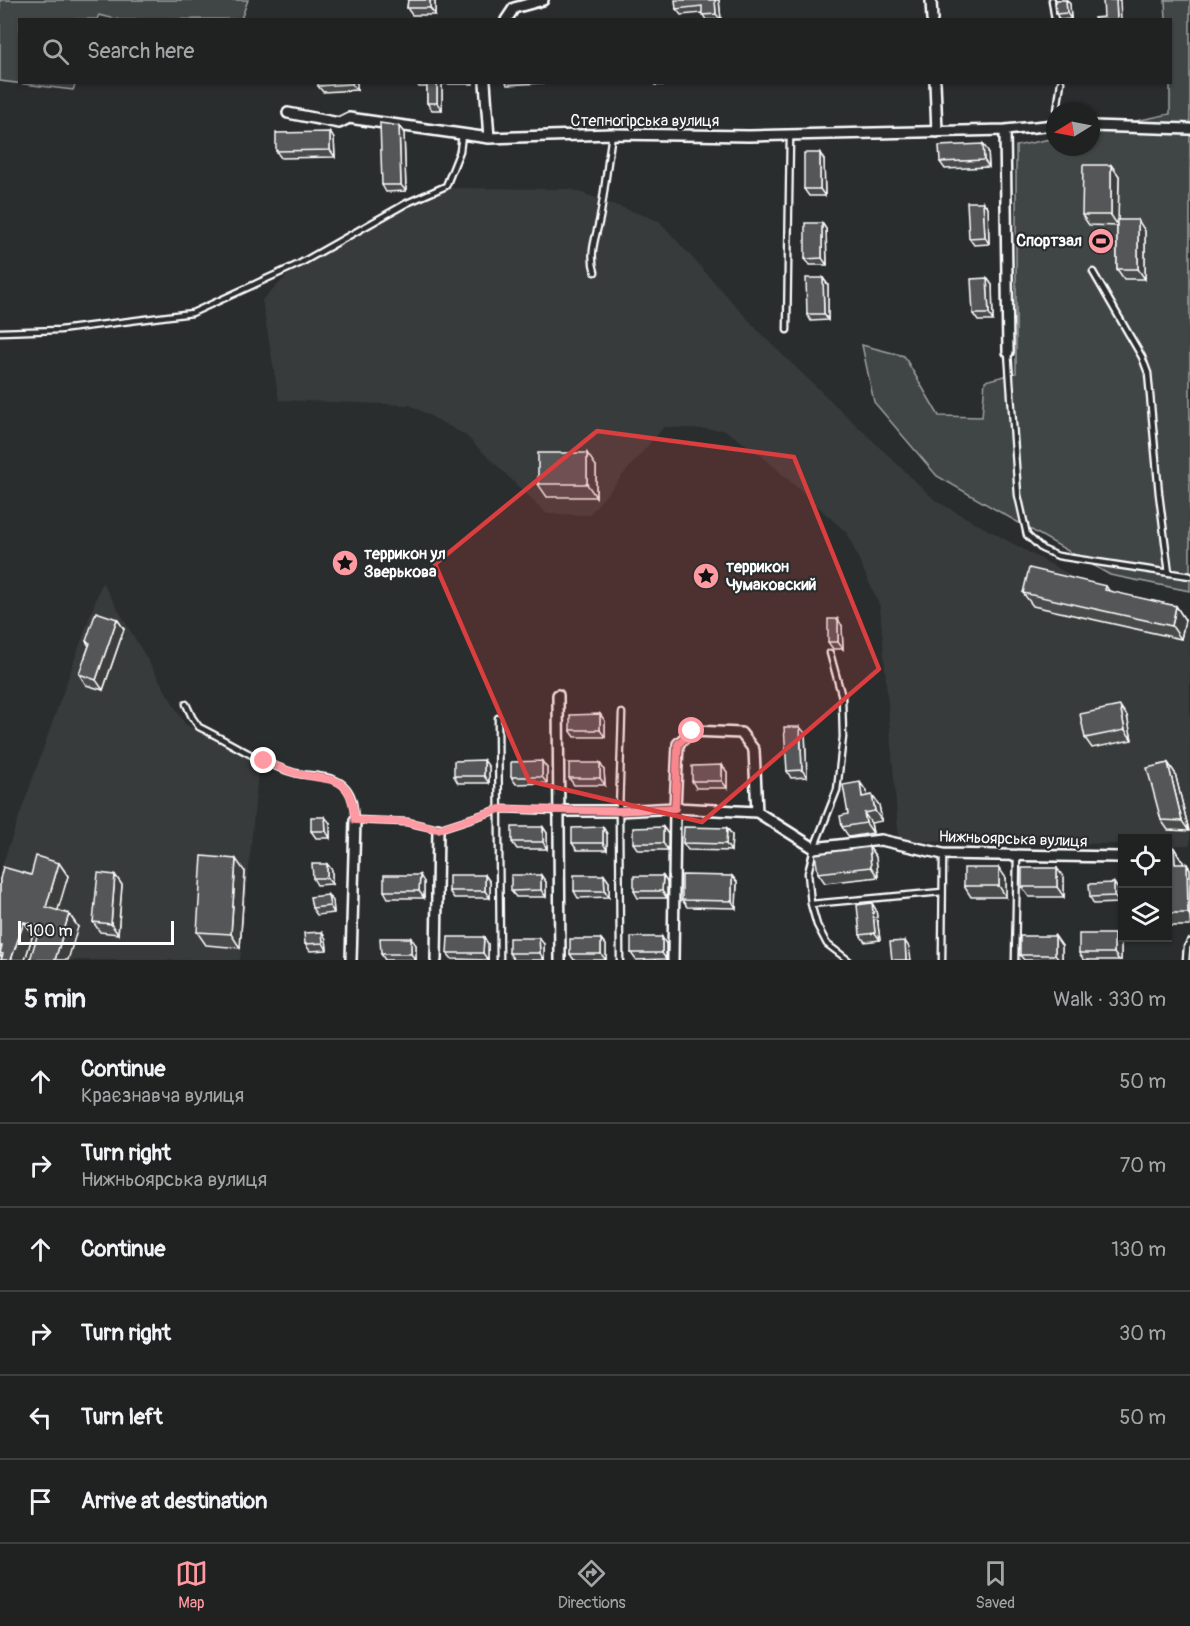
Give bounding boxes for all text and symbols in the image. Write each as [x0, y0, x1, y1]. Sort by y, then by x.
search box [18, 18, 1172, 84]
icon: search [39, 35, 72, 68]
text: Search here [87, 37, 194, 65]
north arrow [1046, 102, 1100, 156]
street label: Степногірська вулиця [571, 111, 719, 131]
sports icon: Спортзал [1086, 226, 1116, 256]
place label: Спортзал [1016, 231, 1082, 251]
place label: террикон ул Зверькова [364, 544, 446, 582]
place icon: террикон ул Зверькова [330, 548, 360, 578]
place label: террикон Чумаковский [726, 557, 817, 595]
place icon: террикон Чумаковский [691, 561, 721, 591]
route start [678, 717, 704, 743]
route end [250, 747, 276, 773]
street label: Нижньоярська вулиця [938, 826, 1088, 852]
map controls [1118, 834, 1172, 942]
button: locate [1118, 834, 1172, 888]
button: layers [1118, 888, 1172, 942]
scale bar [18, 918, 174, 946]
text: 100 m [27, 921, 73, 941]
text: 5 min [24, 983, 86, 1015]
text: Walk · 330 m [1053, 987, 1166, 1012]
text: Continue [81, 1055, 165, 1083]
icon: ahead [24, 1065, 57, 1098]
text: 50 m [1119, 1069, 1166, 1094]
text: Краєзнавча вулиця [81, 1083, 244, 1108]
text: Turn right [81, 1139, 171, 1167]
icon: right [24, 1149, 57, 1182]
text: 70 m [1120, 1153, 1166, 1178]
text: Нижньоярська вулиця [81, 1167, 267, 1192]
icon: ahead [24, 1233, 57, 1266]
text: Continue [81, 1235, 165, 1263]
text: 130 m [1111, 1237, 1166, 1262]
icon: right [24, 1317, 57, 1350]
text: Turn right [81, 1319, 171, 1347]
text: 30 m [1119, 1321, 1166, 1346]
icon: left [24, 1401, 57, 1434]
text: Turn left [81, 1403, 163, 1431]
text: 50 m [1119, 1405, 1166, 1430]
icon: arrive [24, 1485, 57, 1518]
text: Arrive at destination [81, 1487, 267, 1515]
tab: Map [175, 1557, 208, 1613]
tab: Directions [558, 1557, 626, 1613]
tab: Saved [975, 1557, 1015, 1613]

